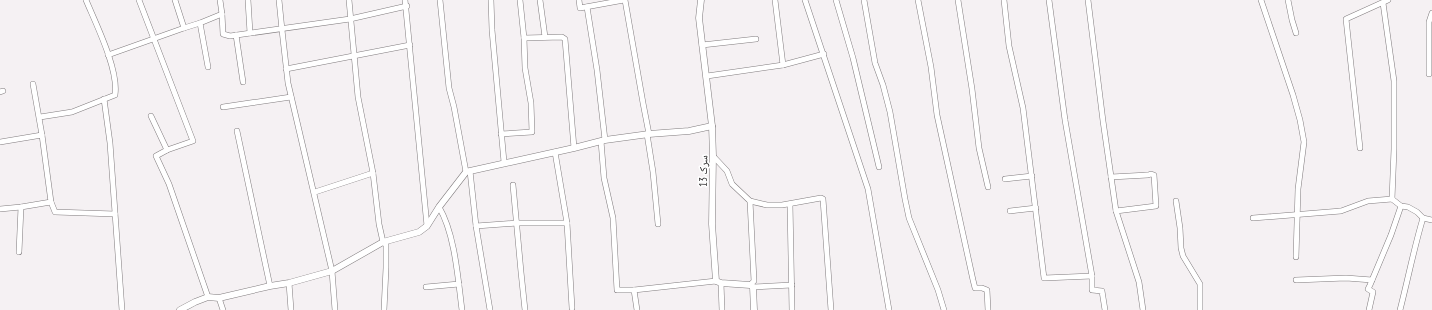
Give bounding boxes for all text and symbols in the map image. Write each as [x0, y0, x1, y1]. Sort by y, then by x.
street label: سرک 13 [696, 155, 710, 187]

